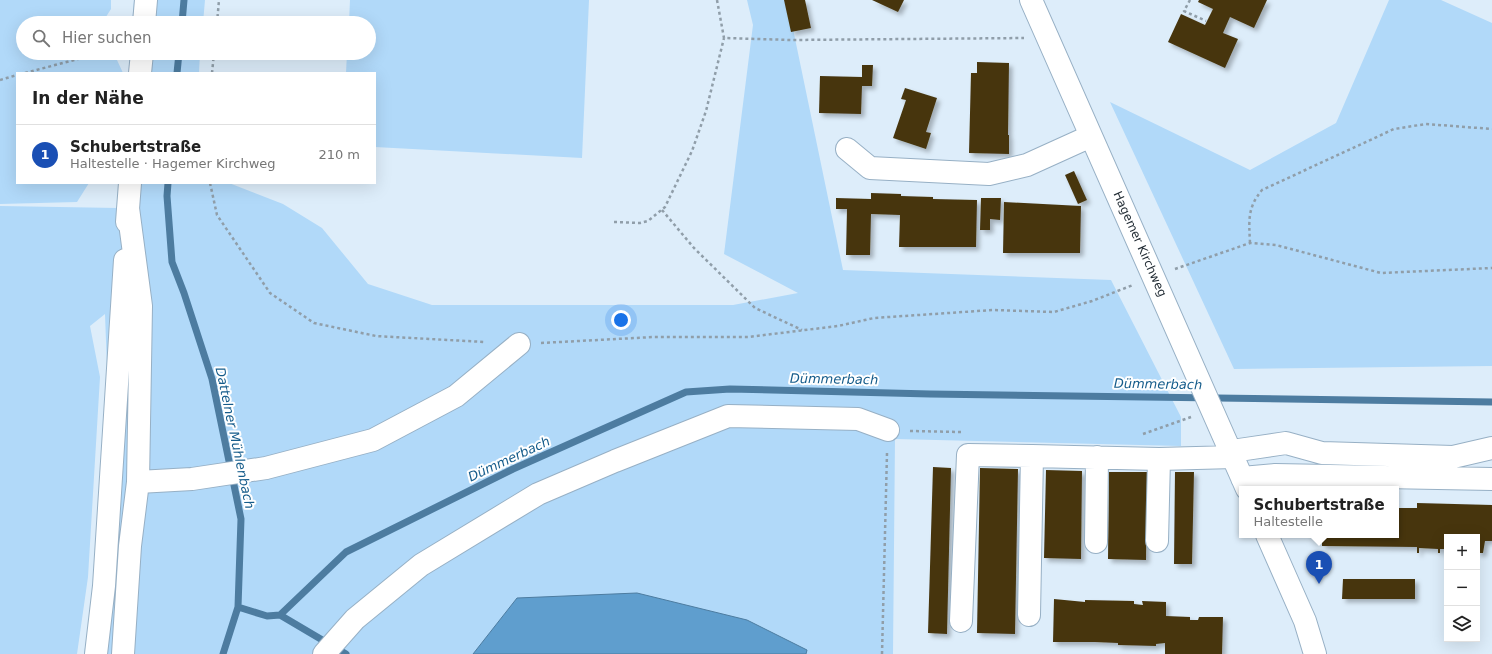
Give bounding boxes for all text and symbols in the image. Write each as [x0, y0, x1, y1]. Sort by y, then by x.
search box [16, 16, 376, 60]
icon: search [30, 27, 52, 49]
text: Hier suchen [62, 29, 151, 47]
text: In der Nähe [32, 88, 144, 108]
text: Schubertstraße [70, 138, 201, 156]
text: 1 [40, 147, 50, 162]
text: 210 m [318, 147, 360, 162]
text: Haltestelle · Hagemer Kirchweg [70, 156, 276, 171]
street label: Hagemer Kirchweg [1110, 189, 1170, 299]
your location [611, 310, 631, 330]
water label: Dattelner Mühlenbach [213, 366, 257, 510]
water label: Dümmerbach [790, 371, 878, 387]
water label: Dümmerbach [1114, 376, 1202, 392]
water label: Dümmerbach [466, 433, 552, 485]
popup [1239, 486, 1399, 538]
text: Schubertstraße [1253, 496, 1385, 514]
text: Haltestelle [1253, 514, 1323, 529]
map controls [1444, 534, 1480, 642]
button: + [1444, 534, 1480, 570]
pin: 1 [1306, 551, 1332, 584]
button: − [1444, 570, 1480, 606]
button: layers [1444, 606, 1480, 642]

